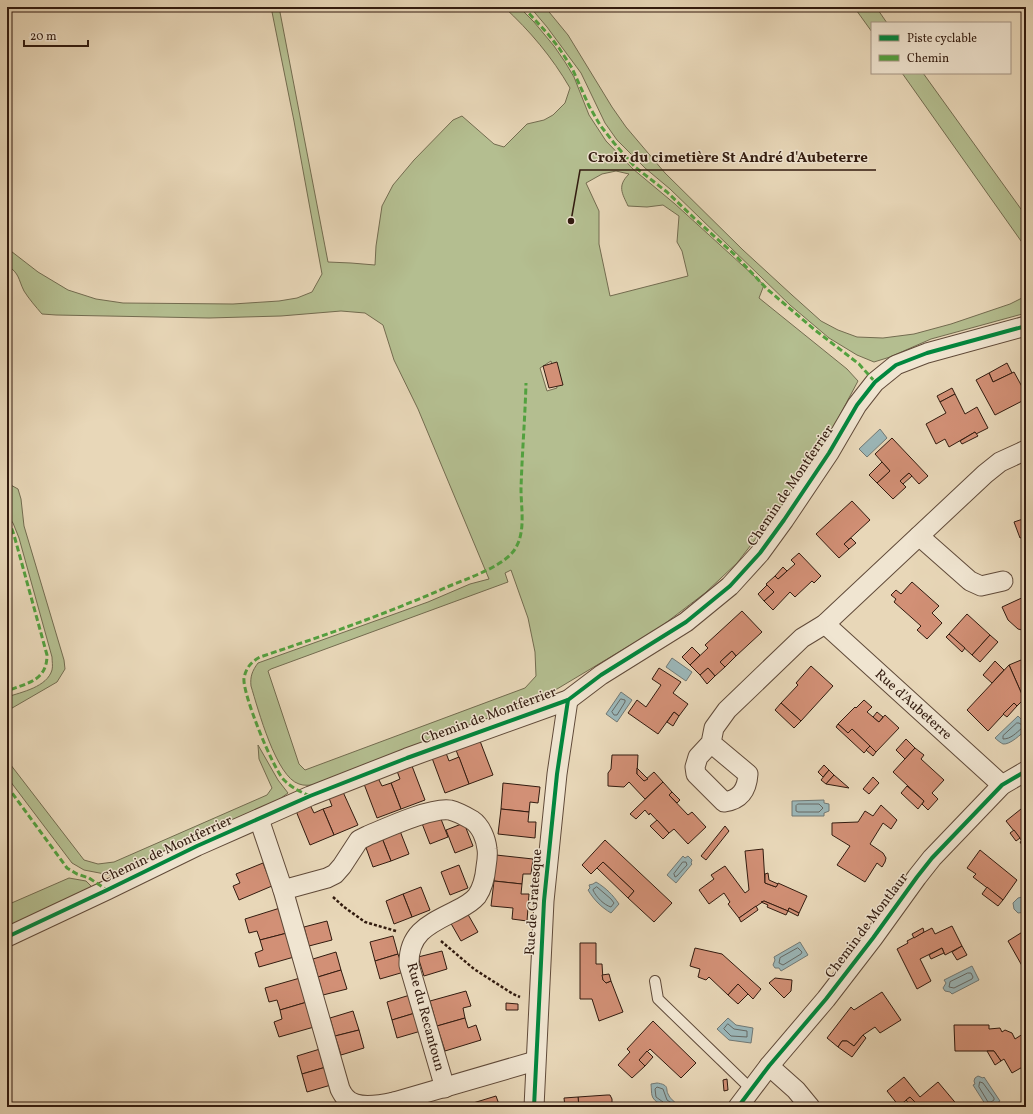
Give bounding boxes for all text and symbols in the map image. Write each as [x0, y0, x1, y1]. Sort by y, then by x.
scale bar [24, 22, 88, 48]
legend [871, 22, 1011, 74]
text: 20 m [30, 29, 57, 45]
text: Piste cyclable [907, 31, 977, 47]
text: Chemin [907, 51, 949, 67]
callout: Croix du cimetière St André d'Aubeterre [580, 143, 876, 170]
text: Croix du cimetière St André d'Aubeterre [588, 148, 868, 169]
street label: Chemin de Montferrier [743, 421, 839, 550]
street label: Rue d'Aubeterre [870, 665, 956, 745]
street label: Chemin de Montferrier [419, 683, 559, 749]
street label: Chemin de Montferrier [98, 811, 236, 889]
street label: Rue de Gratesque [521, 848, 547, 956]
street label: Chemin de Montlaur [821, 869, 913, 983]
street label: Rue du Recantoun [401, 961, 449, 1073]

